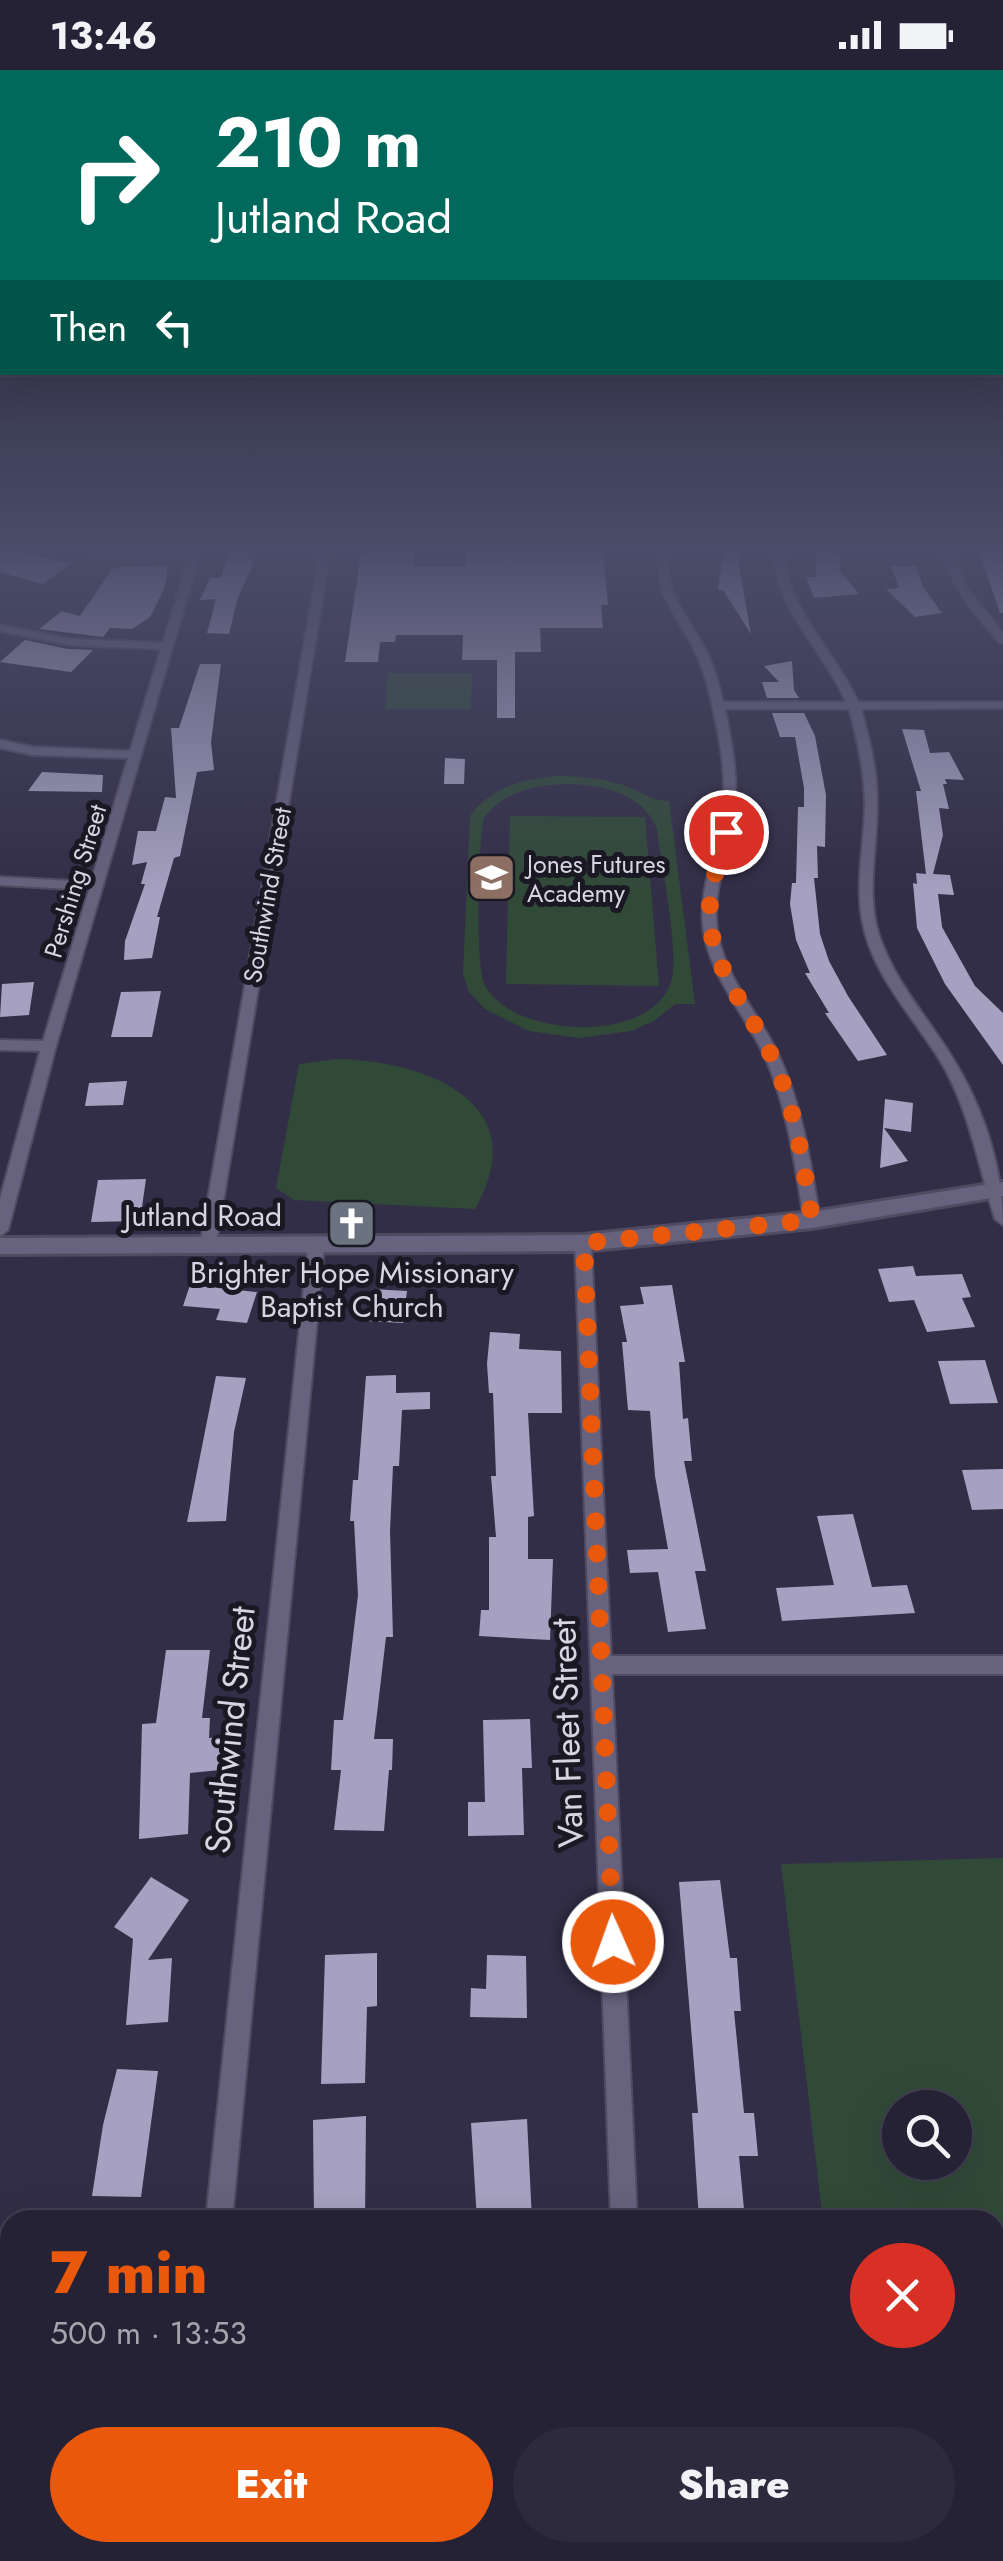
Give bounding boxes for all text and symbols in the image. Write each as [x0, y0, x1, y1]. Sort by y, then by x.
text: 13:46 [50, 8, 157, 63]
text: 210 m [215, 92, 421, 193]
icon: right [50, 110, 180, 240]
text: Jutland Road [215, 185, 452, 250]
text: Then [50, 300, 127, 355]
icon: left [147, 300, 202, 355]
pin [684, 790, 769, 875]
street label: Pershing Street [35, 800, 115, 962]
street label: Southwind Street [234, 804, 300, 986]
icon: arrive [699, 805, 754, 860]
place label: Jones Futures Academy [524, 846, 666, 911]
school or university icon: Jones Futures Academy [466, 852, 518, 904]
street label: Jutland Road [120, 1194, 282, 1237]
church icon: Brighter Hope Missionary Baptist Church [326, 1198, 378, 1250]
place label: Brighter Hope Missionary Baptist Church [190, 1251, 515, 1328]
street label: Southwind Street [192, 1603, 268, 1856]
street label: Van Fleet Street [538, 1617, 596, 1848]
position arrow [561, 1890, 665, 1994]
map controls [882, 2090, 972, 2180]
button: search [882, 2090, 972, 2180]
text: 7 min [50, 2229, 208, 2316]
button: close [850, 2243, 955, 2348]
text: 500 m · 13:53 [50, 2310, 247, 2356]
button: Exit [50, 2427, 493, 2542]
button: Share [513, 2427, 955, 2542]

